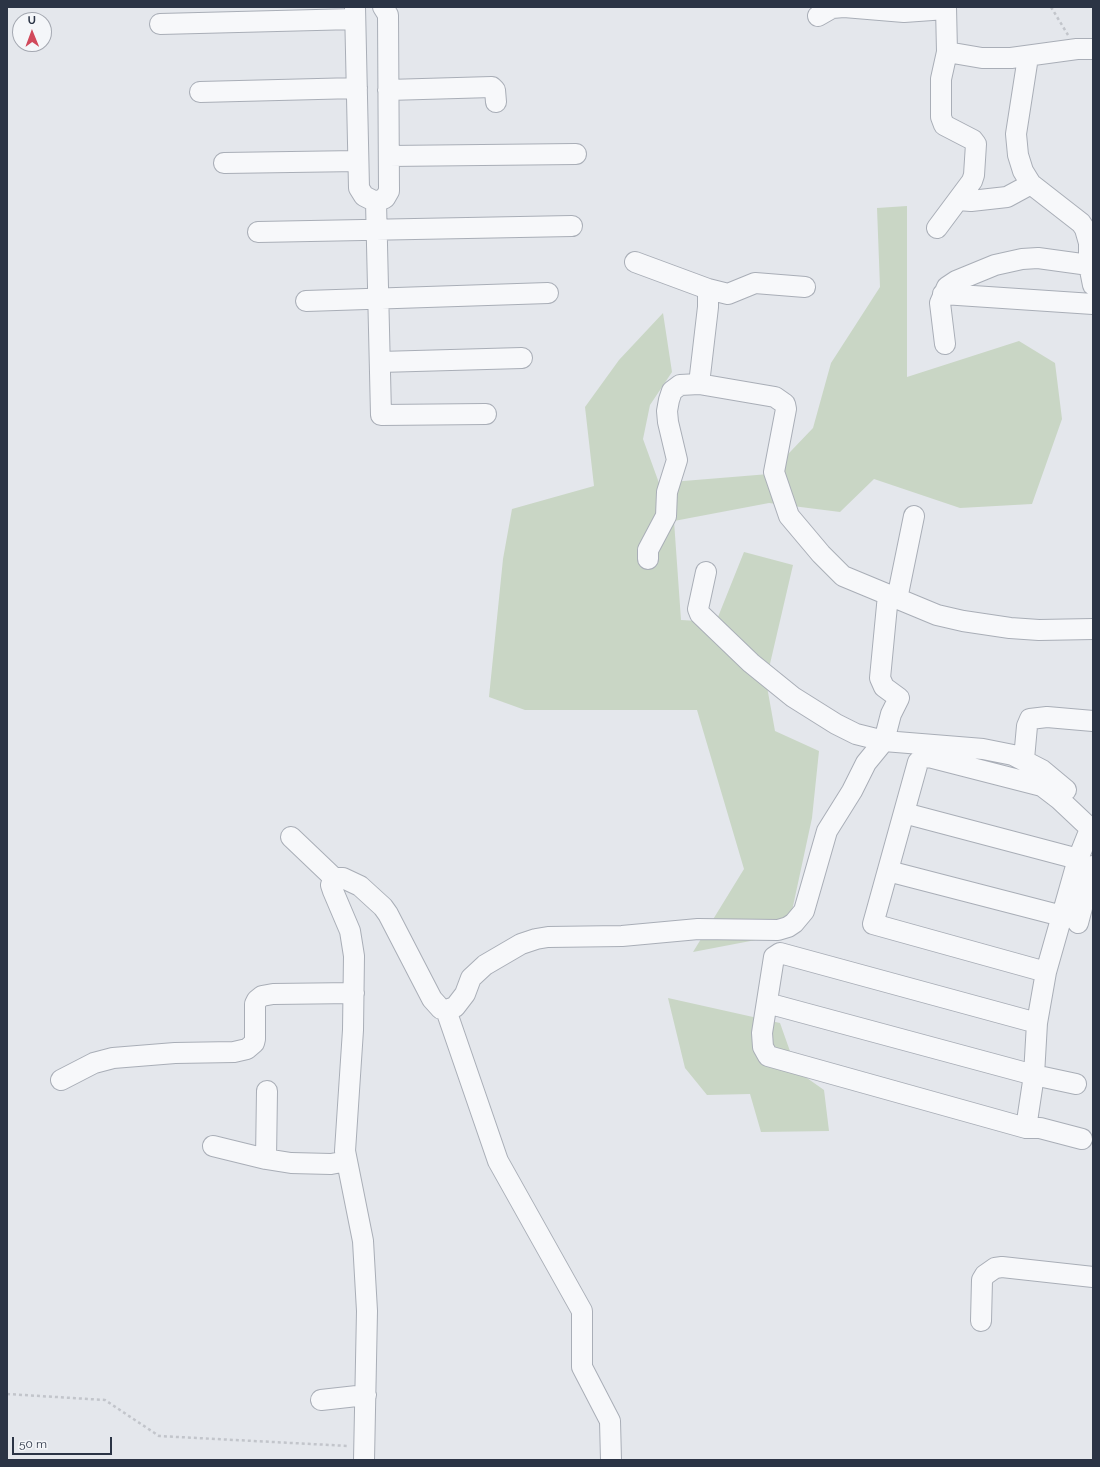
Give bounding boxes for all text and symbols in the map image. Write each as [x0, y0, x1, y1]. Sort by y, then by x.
north arrow [12, 12, 52, 52]
text: U [28, 14, 36, 27]
scale bar [14, 1429, 114, 1455]
text: 50 m [19, 1437, 47, 1451]

